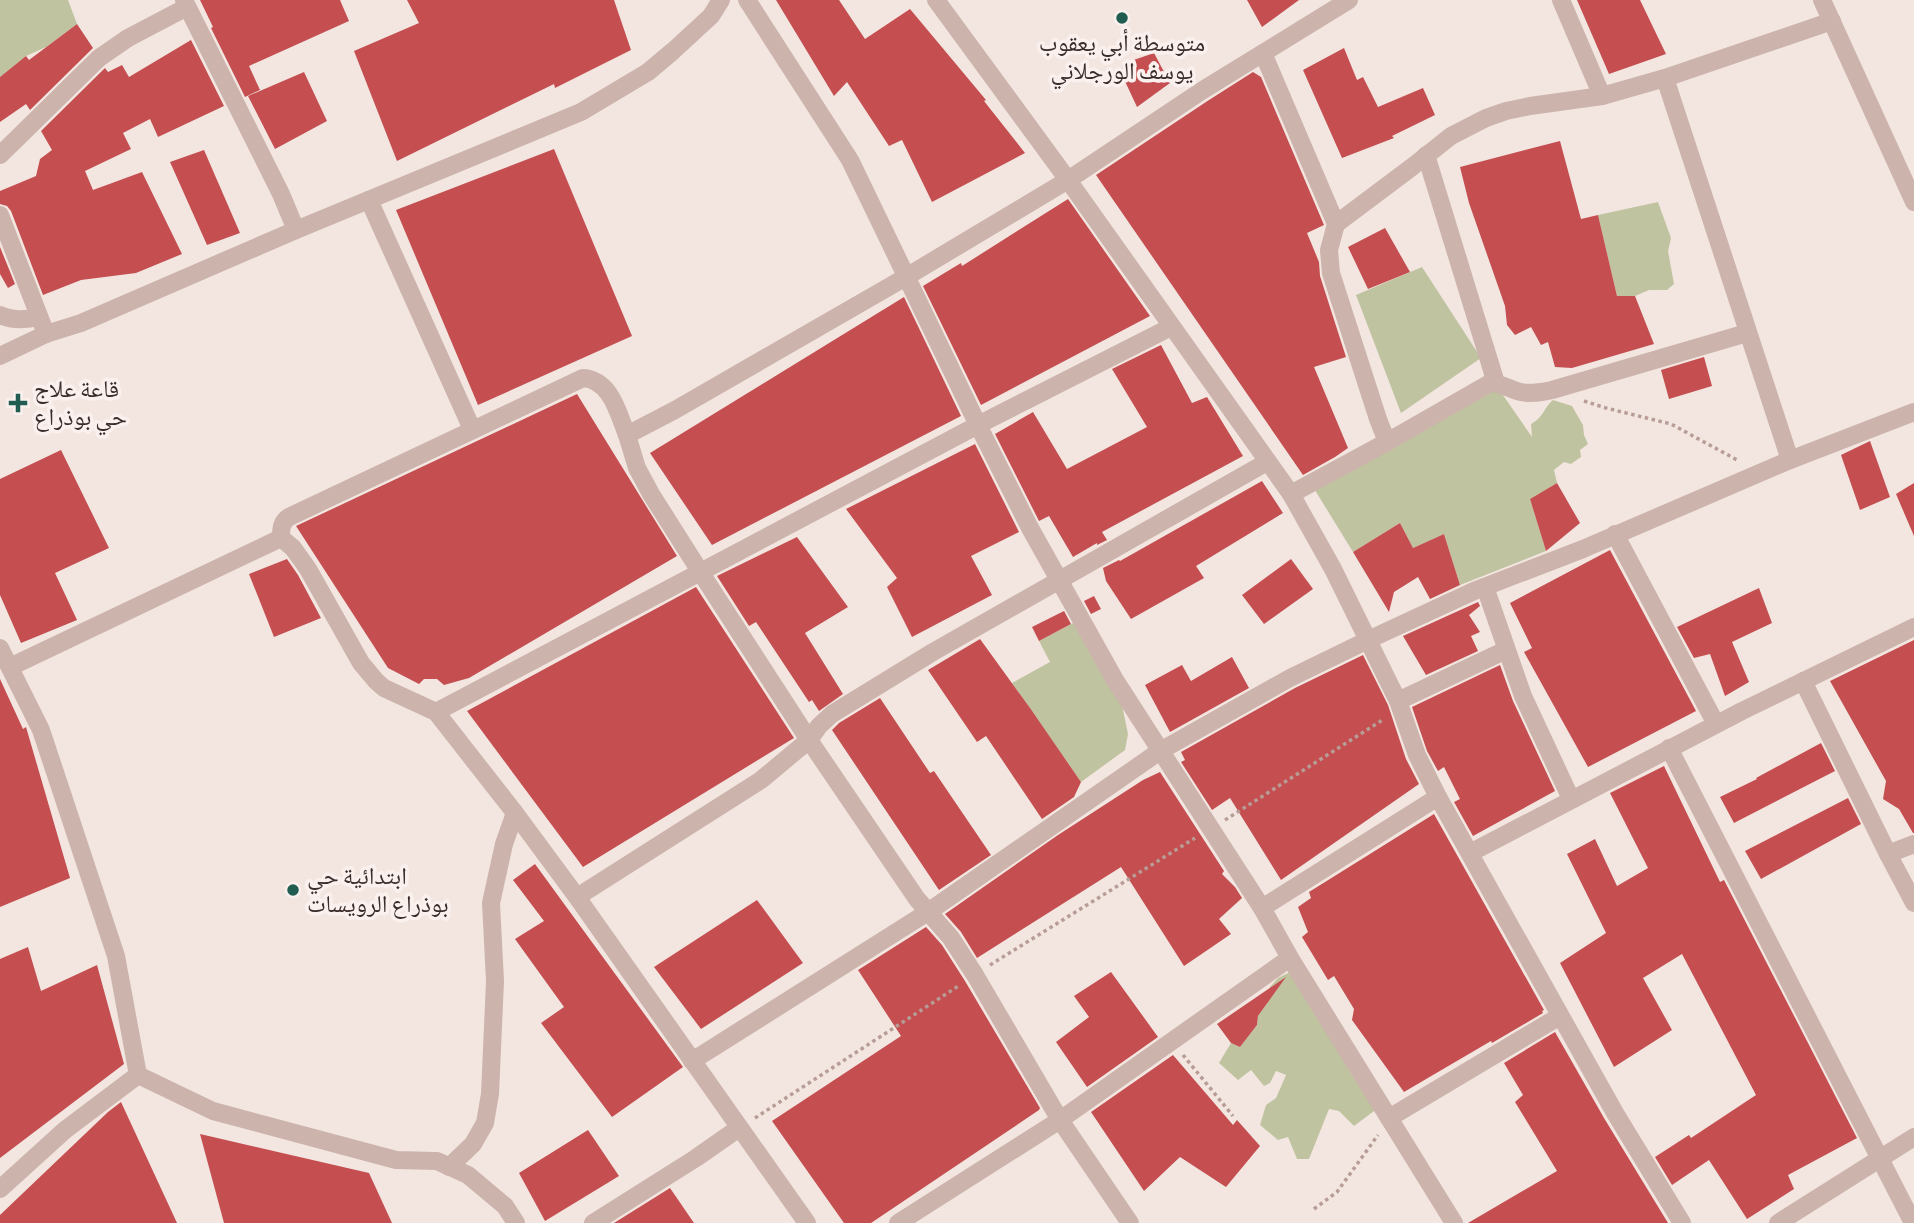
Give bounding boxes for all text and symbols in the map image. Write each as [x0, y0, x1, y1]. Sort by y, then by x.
marker: متوسطة أبي يعقوب يوسف الورجلاني [1114, 10, 1130, 26]
place label: متوسطة أبي يعقوب يوسف الورجلاني [1039, 29, 1205, 90]
place label: قاعة علاج حي بوذراع [34, 378, 127, 436]
marker: قاعة علاج حي بوذراع [8, 393, 28, 413]
place label: ابتدائية حي بوذراع الرويسات [307, 865, 449, 919]
marker: ابتدائية حي بوذراع الرويسات [285, 882, 301, 898]

